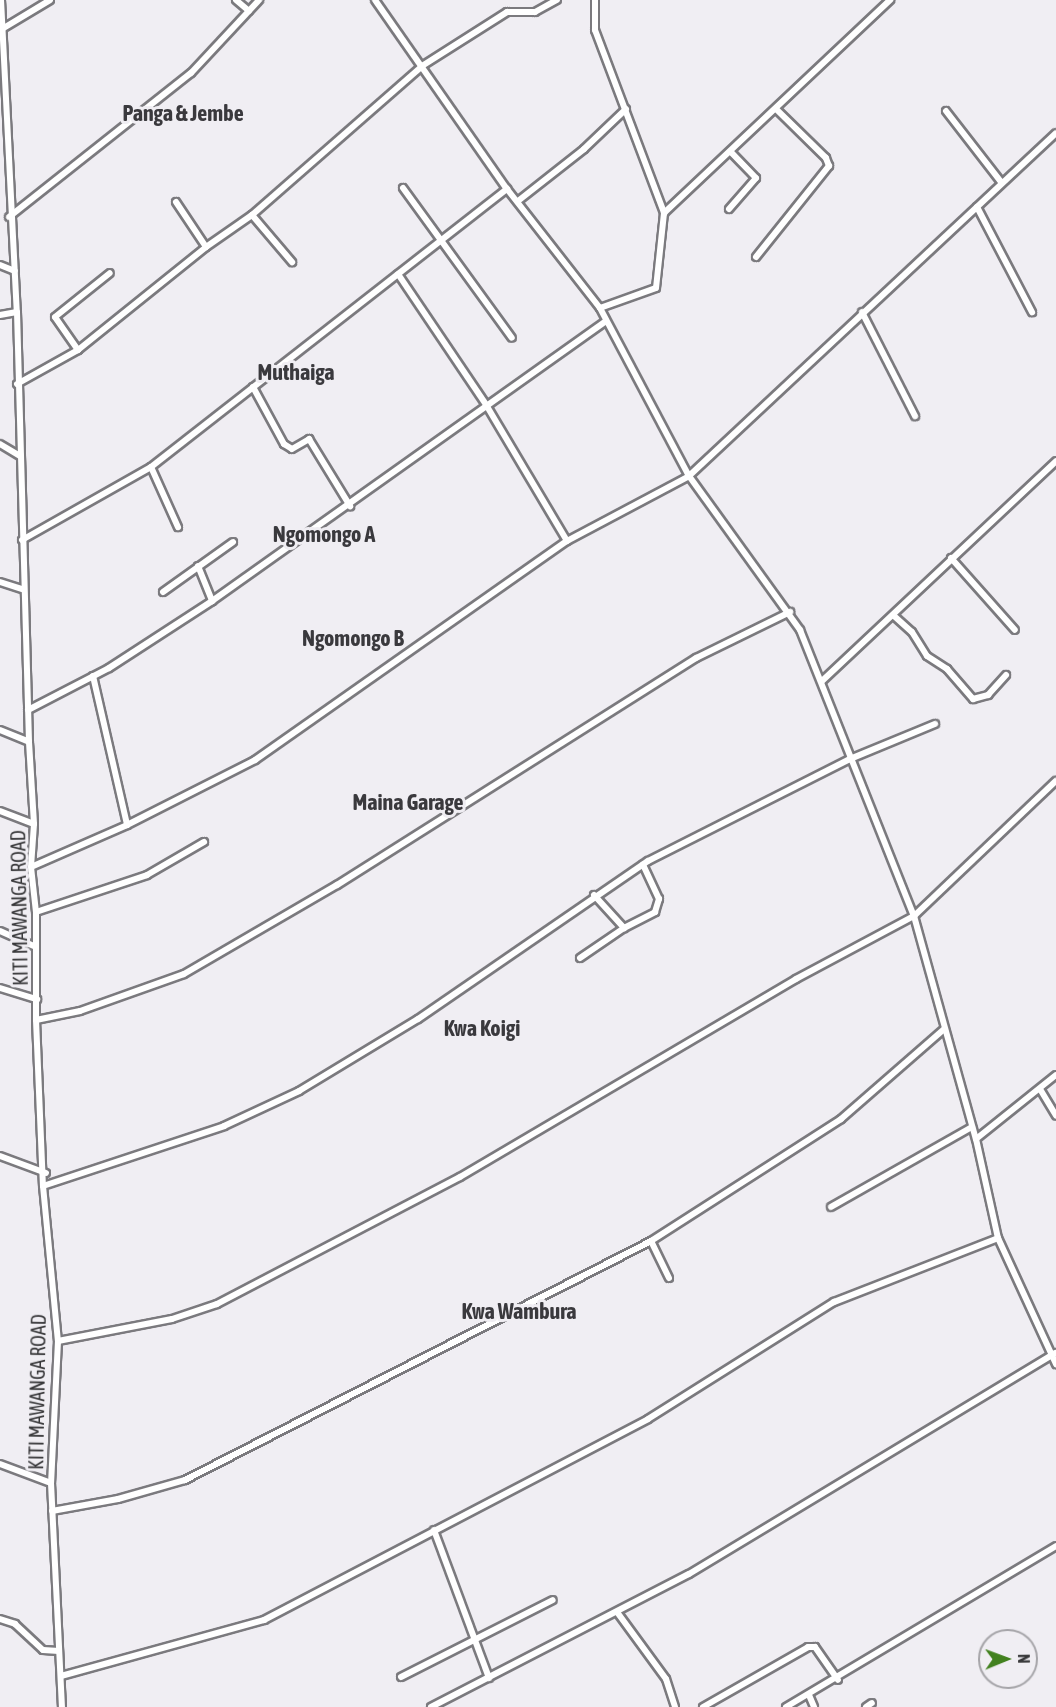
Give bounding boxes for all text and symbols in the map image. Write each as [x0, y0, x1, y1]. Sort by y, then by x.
district label: Panga & Jembe [122, 101, 244, 127]
district label: Muthaiga [258, 360, 334, 386]
district label: Ngomongo A [273, 522, 375, 548]
district label: Ngomongo B [302, 626, 404, 652]
district label: Maina Garage [352, 790, 464, 816]
street label: KITI MAWANGA ROAD [6, 830, 32, 986]
district label: Kwa Koigi [444, 1016, 520, 1042]
district label: Kwa Wambura [462, 1299, 576, 1325]
street label: KITI MAWANGA ROAD [24, 1314, 50, 1470]
north arrow [978, 1629, 1038, 1689]
text: N [1015, 1654, 1033, 1664]

